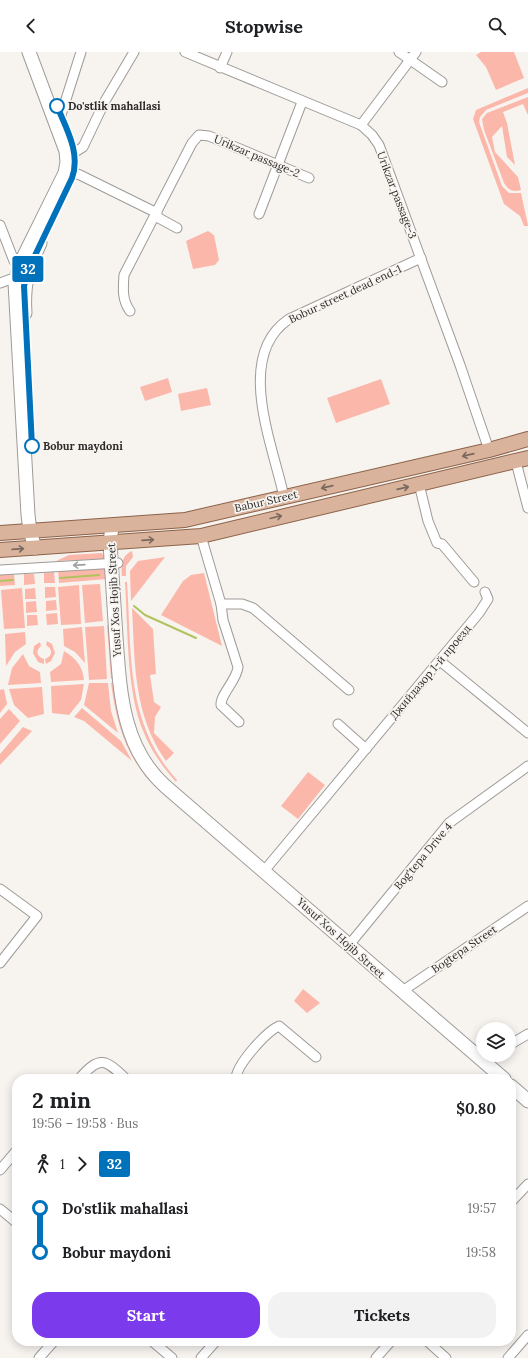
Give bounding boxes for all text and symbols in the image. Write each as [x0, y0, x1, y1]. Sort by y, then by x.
icon: back [20, 15, 42, 37]
text: Stopwise [225, 15, 303, 38]
icon: search [486, 15, 508, 37]
marker: Do'stlik mahallasi [49, 98, 65, 114]
place label: Do'stlik mahallasi [68, 99, 161, 113]
street label: Urikzar passage-2 [212, 132, 302, 180]
street label: Urikzar passage-3 [374, 149, 420, 241]
line badge: 32 [10, 256, 46, 282]
text: 32 [20, 260, 36, 278]
street label: Bobur street dead end-1 [286, 262, 404, 326]
marker: Bobur maydoni [24, 438, 40, 454]
place label: Bobur maydoni [43, 439, 123, 453]
one-way arrow [462, 451, 475, 459]
one-way arrow [321, 483, 334, 491]
one-way arrow [396, 483, 409, 491]
street label: Babur Street [233, 487, 300, 515]
one-way arrow [269, 513, 282, 521]
one-way arrow [141, 537, 154, 544]
street label: Yusuf Xos Hojib Street [104, 542, 124, 658]
one-way arrow [11, 546, 24, 553]
one-way arrow [73, 562, 86, 569]
street label: Джийдазор 1-й проезд [386, 621, 474, 722]
street label: Bog'tepa Drive 4 [391, 820, 455, 892]
street label: Yusuf Xos Hojib Street [293, 894, 389, 982]
street label: Bogtepa Street [429, 922, 500, 976]
map controls [476, 1022, 516, 1062]
button: layers [476, 1022, 516, 1062]
text: 2 min [32, 1086, 91, 1114]
text: $0.80 [456, 1099, 496, 1118]
text: 19:56 – 19:58 · Bus [32, 1115, 138, 1132]
icon: walk [32, 1153, 54, 1175]
icon: forward [71, 1153, 93, 1175]
text: 32 [107, 1155, 122, 1173]
text: 1 [60, 1156, 65, 1173]
text: Do'stlik mahallasi [62, 1199, 188, 1218]
text: 19:57 [467, 1200, 496, 1217]
text: Bobur maydoni [62, 1243, 171, 1262]
text: 19:58 [466, 1244, 496, 1261]
button: Start [32, 1292, 260, 1338]
button: Tickets [268, 1292, 496, 1338]

